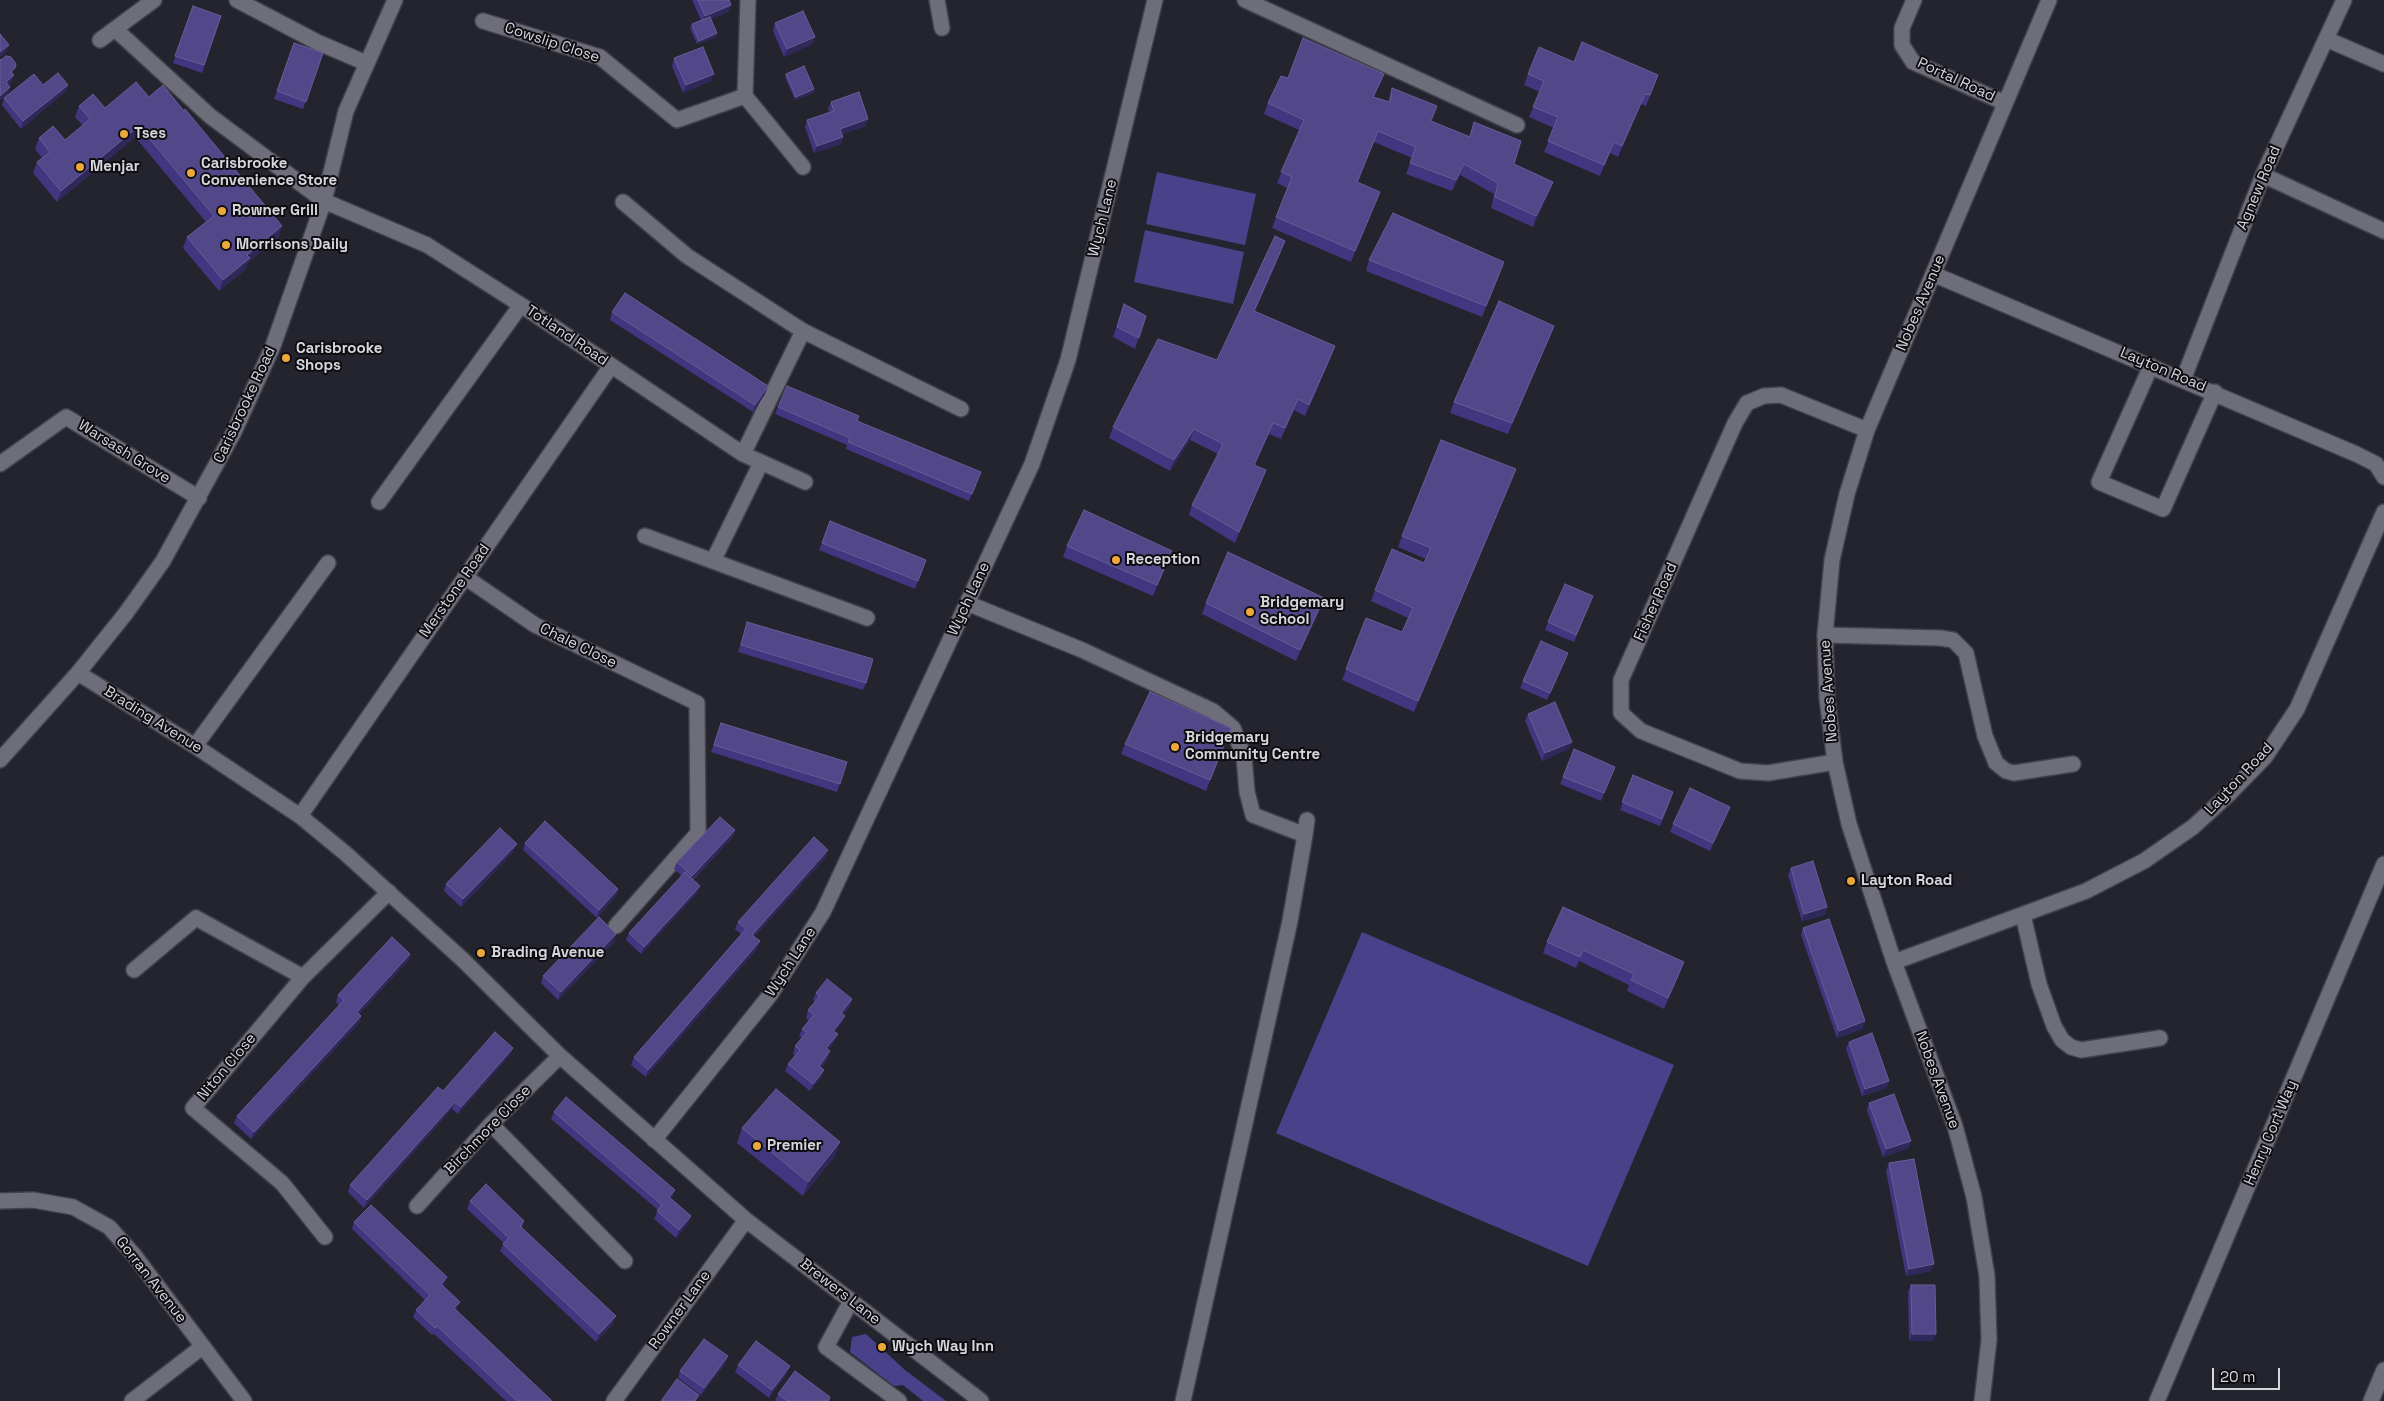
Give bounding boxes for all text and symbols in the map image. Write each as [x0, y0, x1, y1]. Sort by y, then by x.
street label: Cowslip Close [502, 19, 602, 67]
street label: Portal Road [1914, 54, 1998, 106]
place label: Tses [134, 125, 166, 143]
marker: Tses [118, 128, 130, 140]
street label: Agnew Road [2233, 143, 2285, 233]
place label: Carisbrooke Convenience Store [201, 155, 337, 190]
place label: Menjar [90, 158, 140, 176]
marker: Menjar [74, 161, 86, 173]
marker: Carisbrooke Convenience Store [185, 167, 197, 179]
street label: Wych Lane [1085, 177, 1121, 259]
place label: Rowner Grill [232, 202, 318, 220]
marker: Rowner Grill [216, 205, 228, 217]
place label: Morrisons Daily [236, 236, 348, 254]
marker: Morrisons Daily [220, 239, 232, 251]
street label: Nobes Avenue [1893, 252, 1949, 354]
street label: Totland Road [523, 302, 611, 370]
place label: Carisbrooke Shops [296, 340, 382, 375]
street label: Carisbrooke Road [210, 344, 280, 466]
street label: Layton Road [2117, 344, 2209, 396]
marker: Carisbrooke Shops [280, 352, 292, 364]
street label: Warsash Grove [75, 416, 173, 488]
street label: Merstone Road [416, 541, 494, 641]
place label: Reception [1126, 551, 1200, 569]
marker: Reception [1110, 554, 1122, 566]
street label: Wych Lane [944, 559, 994, 639]
street label: Fisher Road [1631, 560, 1681, 644]
place label: Bridgemary School [1260, 594, 1344, 629]
marker: Bridgemary School [1244, 606, 1256, 618]
street label: Chale Close [537, 620, 619, 672]
street label: Nobes Avenue [1816, 639, 1842, 743]
street label: Brading Avenue [100, 682, 206, 758]
place label: Bridgemary Community Centre [1185, 729, 1320, 764]
street label: Layton Road [2201, 739, 2277, 819]
marker: Bridgemary Community Centre [1169, 741, 1181, 753]
place label: Layton Road [1861, 872, 1952, 890]
marker: Layton Road [1845, 875, 1857, 887]
street label: Wych Lane [762, 924, 820, 1000]
place label: Brading Avenue [491, 944, 604, 962]
marker: Brading Avenue [475, 947, 487, 959]
street label: Nobes Avenue [1911, 1029, 1963, 1131]
street label: Niton Close [194, 1030, 260, 1104]
street label: Henry Cort Way [2241, 1078, 2301, 1188]
street label: Birchmore Close [441, 1082, 535, 1178]
place label: Premier [767, 1137, 822, 1155]
marker: Premier [751, 1140, 763, 1152]
street label: Gorran Avenue [112, 1233, 190, 1327]
street label: Brewers Lane [796, 1255, 884, 1329]
street label: Rowner Lane [645, 1267, 715, 1353]
place label: Wych Way Inn [892, 1338, 994, 1356]
marker: Wych Way Inn [876, 1341, 888, 1353]
scale bar [2214, 1358, 2282, 1390]
text: 20 m [2220, 1367, 2255, 1386]

